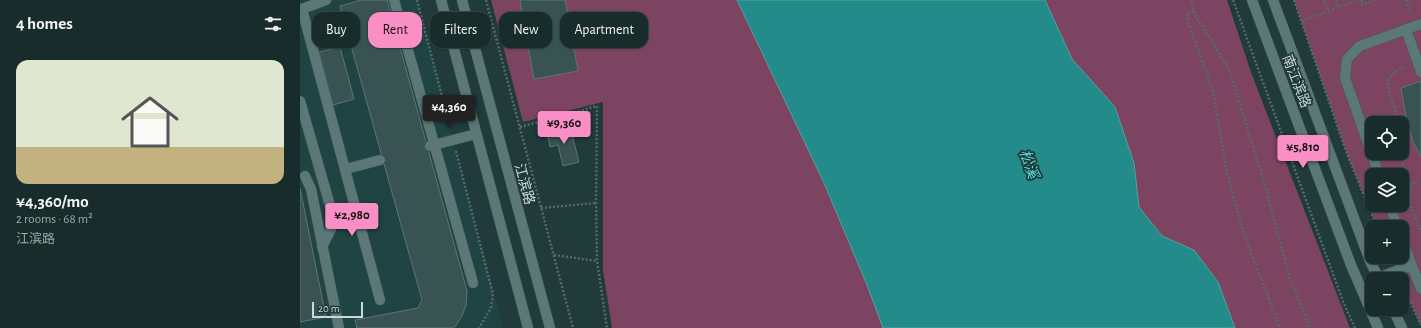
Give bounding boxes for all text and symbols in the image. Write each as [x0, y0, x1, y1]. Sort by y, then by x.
chip: Buy [312, 12, 360, 48]
chip: Rent [368, 12, 422, 48]
chip: Filters [430, 12, 491, 48]
chip: New [499, 12, 552, 48]
chip: Apartment [560, 12, 648, 48]
icon: filters [262, 13, 284, 35]
text: 4 homes [16, 15, 73, 32]
street label: 南江滨路 [1279, 52, 1314, 110]
icon: home [114, 86, 186, 158]
pin: ¥4,360 [416, 95, 482, 129]
text: ¥4,360 [431, 101, 467, 114]
pin: ¥9,360 [531, 111, 597, 145]
map controls [1365, 116, 1409, 316]
button: locate [1365, 116, 1409, 160]
text: ¥9,360 [547, 117, 581, 130]
pin: ¥5,810 [1270, 135, 1336, 169]
text: ¥5,810 [1286, 141, 1320, 154]
water label: 松溪 [1016, 147, 1042, 183]
street label: 江滨路 [512, 162, 537, 206]
button: layers [1365, 168, 1409, 212]
text: ¥4,360/mo [16, 193, 89, 210]
pin: ¥2,980 [319, 203, 385, 237]
text: ¥2,980 [334, 209, 370, 222]
text: 2 rooms · 68 m² [16, 213, 93, 226]
button: + [1365, 220, 1409, 264]
text: 江滨路 [16, 233, 55, 246]
button: − [1365, 272, 1409, 316]
scale bar [312, 300, 363, 319]
text: 20 m [318, 303, 339, 314]

